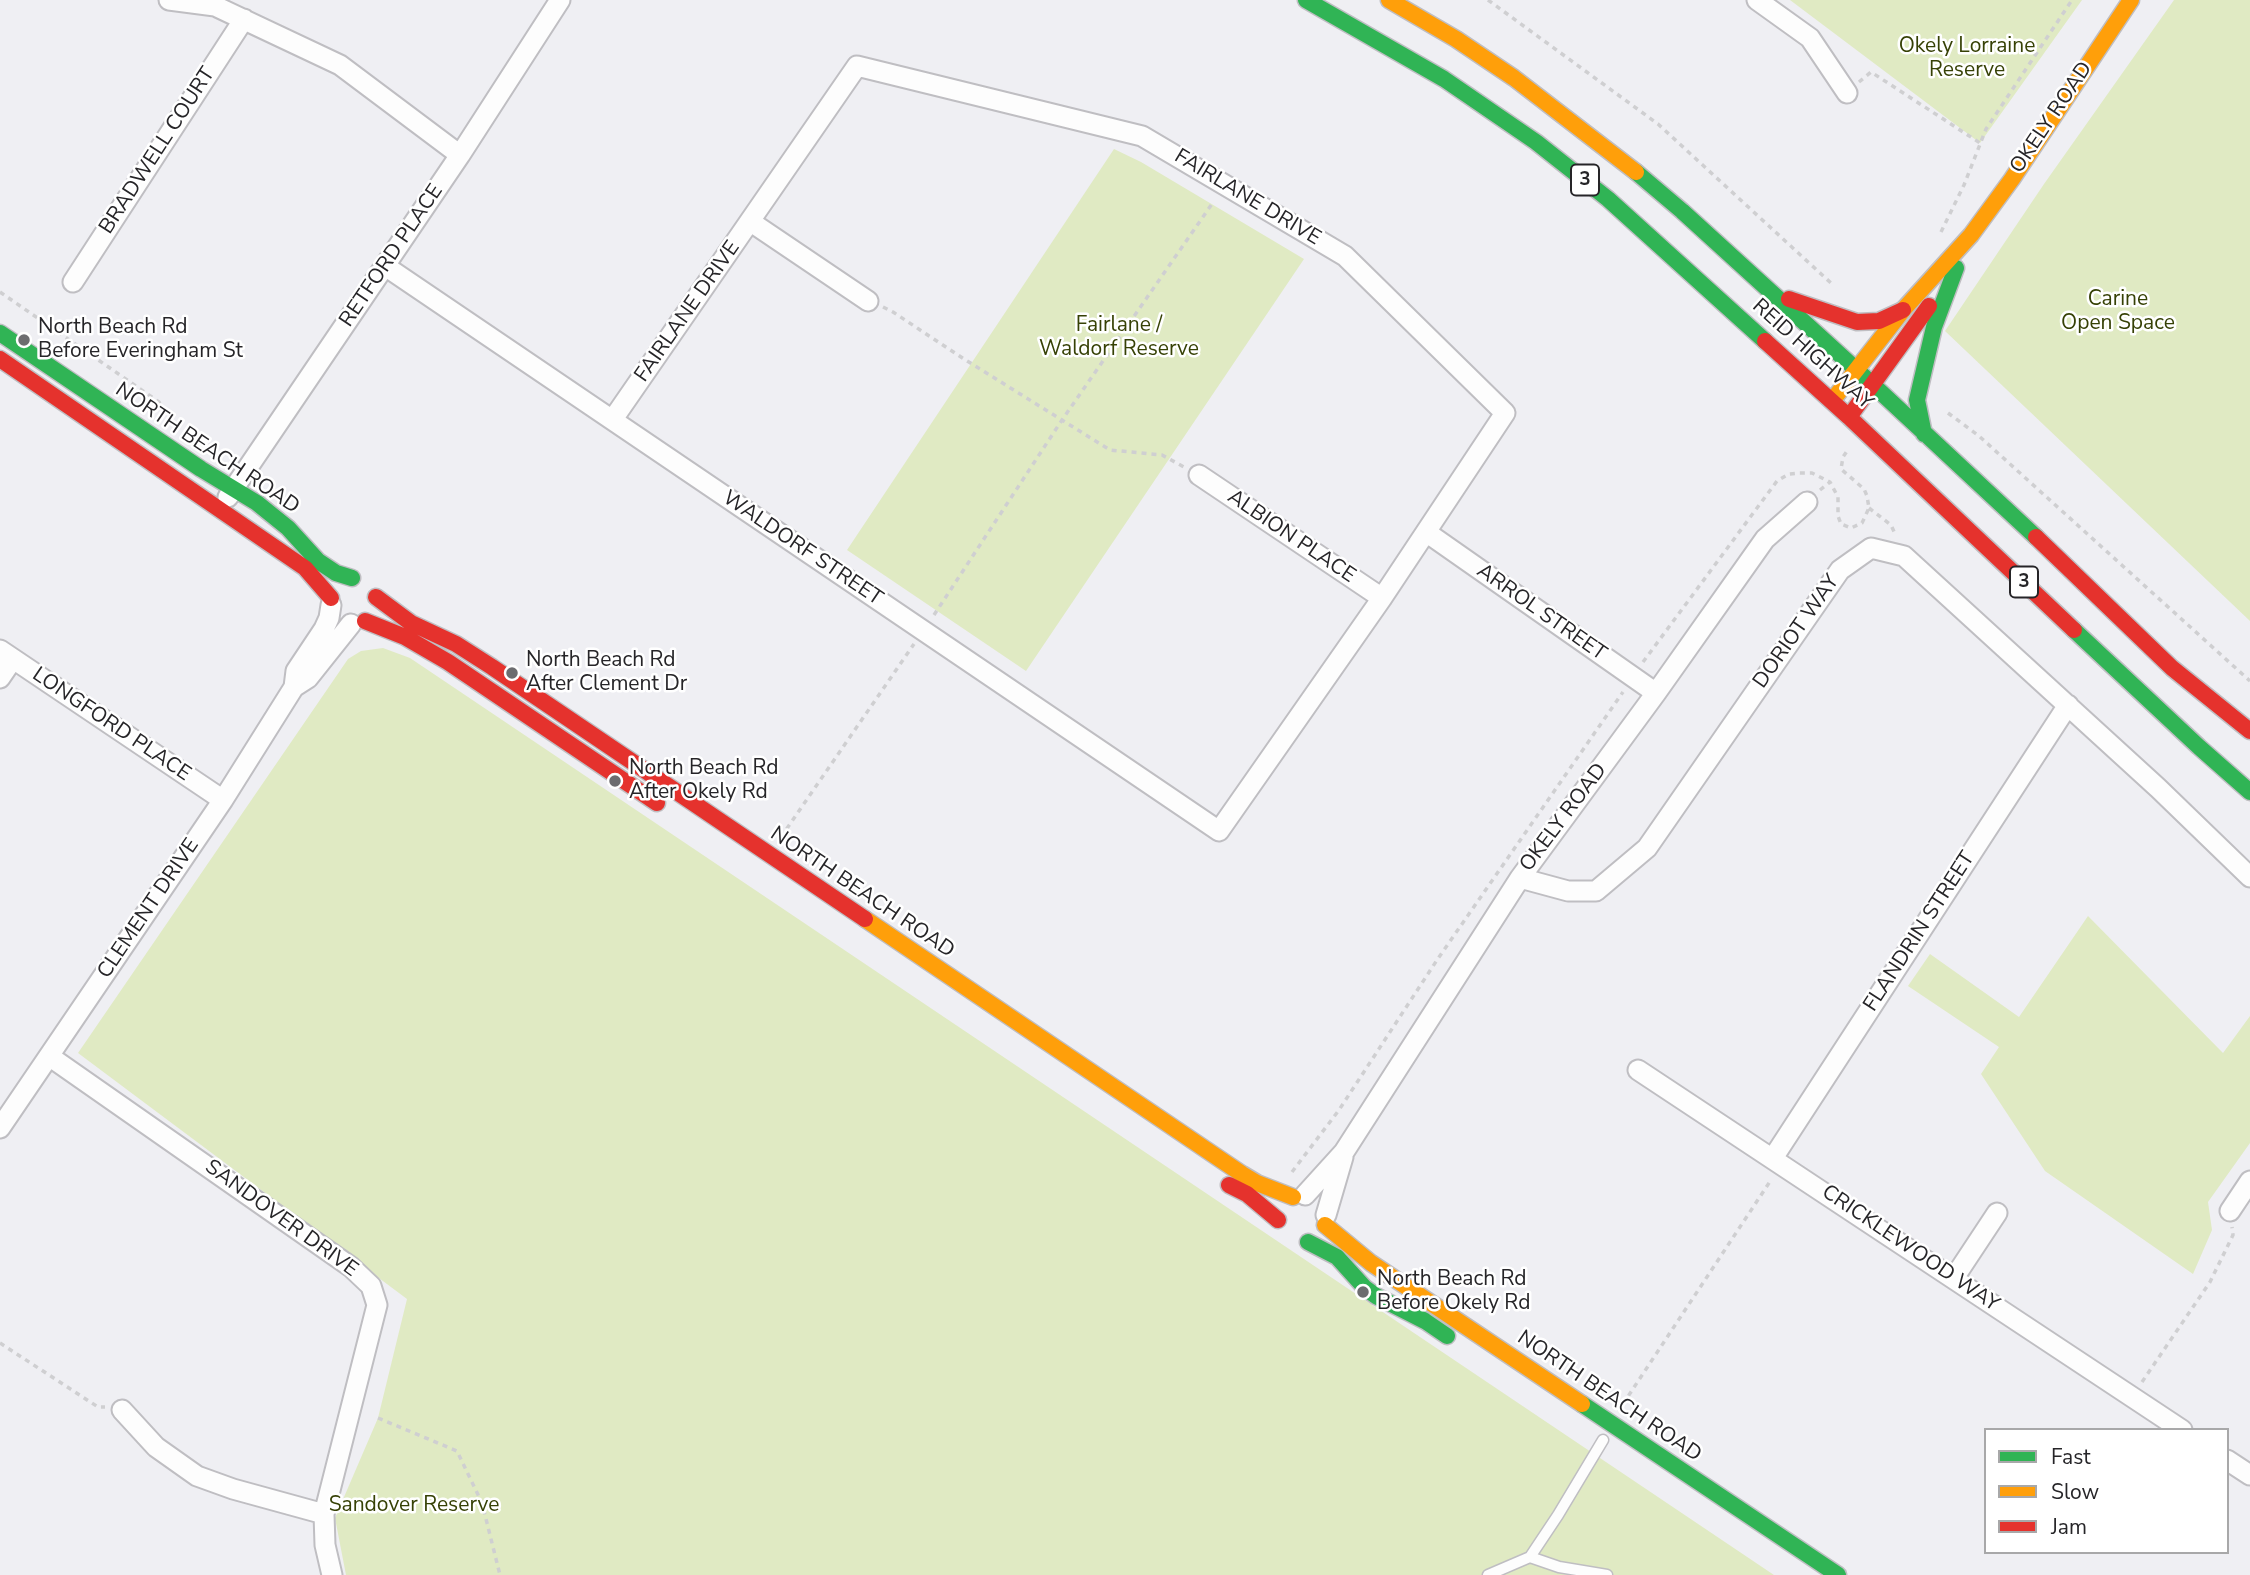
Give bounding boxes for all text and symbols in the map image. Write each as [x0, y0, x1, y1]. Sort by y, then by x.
park label: Okely Lorraine Reserve [1899, 34, 2035, 84]
street label: OKELY ROAD [2005, 57, 2099, 179]
street label: BRADWELL COURT [95, 63, 221, 239]
street label: FAIRLANE DRIVE [1169, 144, 1325, 252]
road number: 3 [1571, 164, 1599, 196]
street label: RETFORD PLACE [335, 180, 449, 332]
street label: FAIRLANE DRIVE [630, 237, 746, 387]
park label: Carine Open Space [2061, 287, 2175, 337]
street label: REID HIGHWAY [1746, 294, 1878, 416]
park label: Fairlane / Waldorf Reserve [1039, 313, 1199, 363]
place label: North Beach Rd Before Everingham St [38, 315, 243, 365]
marker: North Beach Rd Before Everingham St [16, 332, 32, 348]
street label: NORTH BEACH ROAD [110, 378, 304, 520]
street label: ALBION PLACE [1222, 485, 1360, 589]
street label: WALDORF STREET [717, 486, 887, 612]
street label: ARROL STREET [1471, 559, 1611, 667]
road number: 3 [2010, 566, 2038, 597]
street label: DORIOT WAY [1749, 570, 1845, 694]
place label: North Beach Rd After Clement Dr [526, 648, 687, 698]
street label: LONGFORD PLACE [27, 663, 195, 787]
marker: North Beach Rd After Clement Dr [504, 665, 520, 681]
place label: North Beach Rd After Okely Rd [629, 756, 779, 806]
street label: OKELY ROAD [1515, 759, 1613, 877]
marker: North Beach Rd After Okely Rd [607, 773, 623, 789]
street label: NORTH BEACH ROAD [765, 822, 959, 964]
street label: CLEMENT DRIVE [93, 834, 205, 984]
street label: FLANDRIN STREET [1859, 847, 1981, 1017]
street label: SANDOVER DRIVE [200, 1155, 362, 1283]
street label: CRICKLEWOOD WAY [1816, 1180, 2004, 1318]
place label: North Beach Rd Before Okely Rd [1377, 1267, 1530, 1317]
marker: North Beach Rd Before Okely Rd [1355, 1284, 1371, 1300]
street label: NORTH BEACH ROAD [1512, 1326, 1706, 1468]
legend [1984, 1428, 2229, 1554]
text: Fast [2051, 1443, 2091, 1471]
text: Slow [2051, 1478, 2099, 1506]
park label: Sandover Reserve [329, 1493, 499, 1519]
text: Jam [2051, 1513, 2087, 1541]

